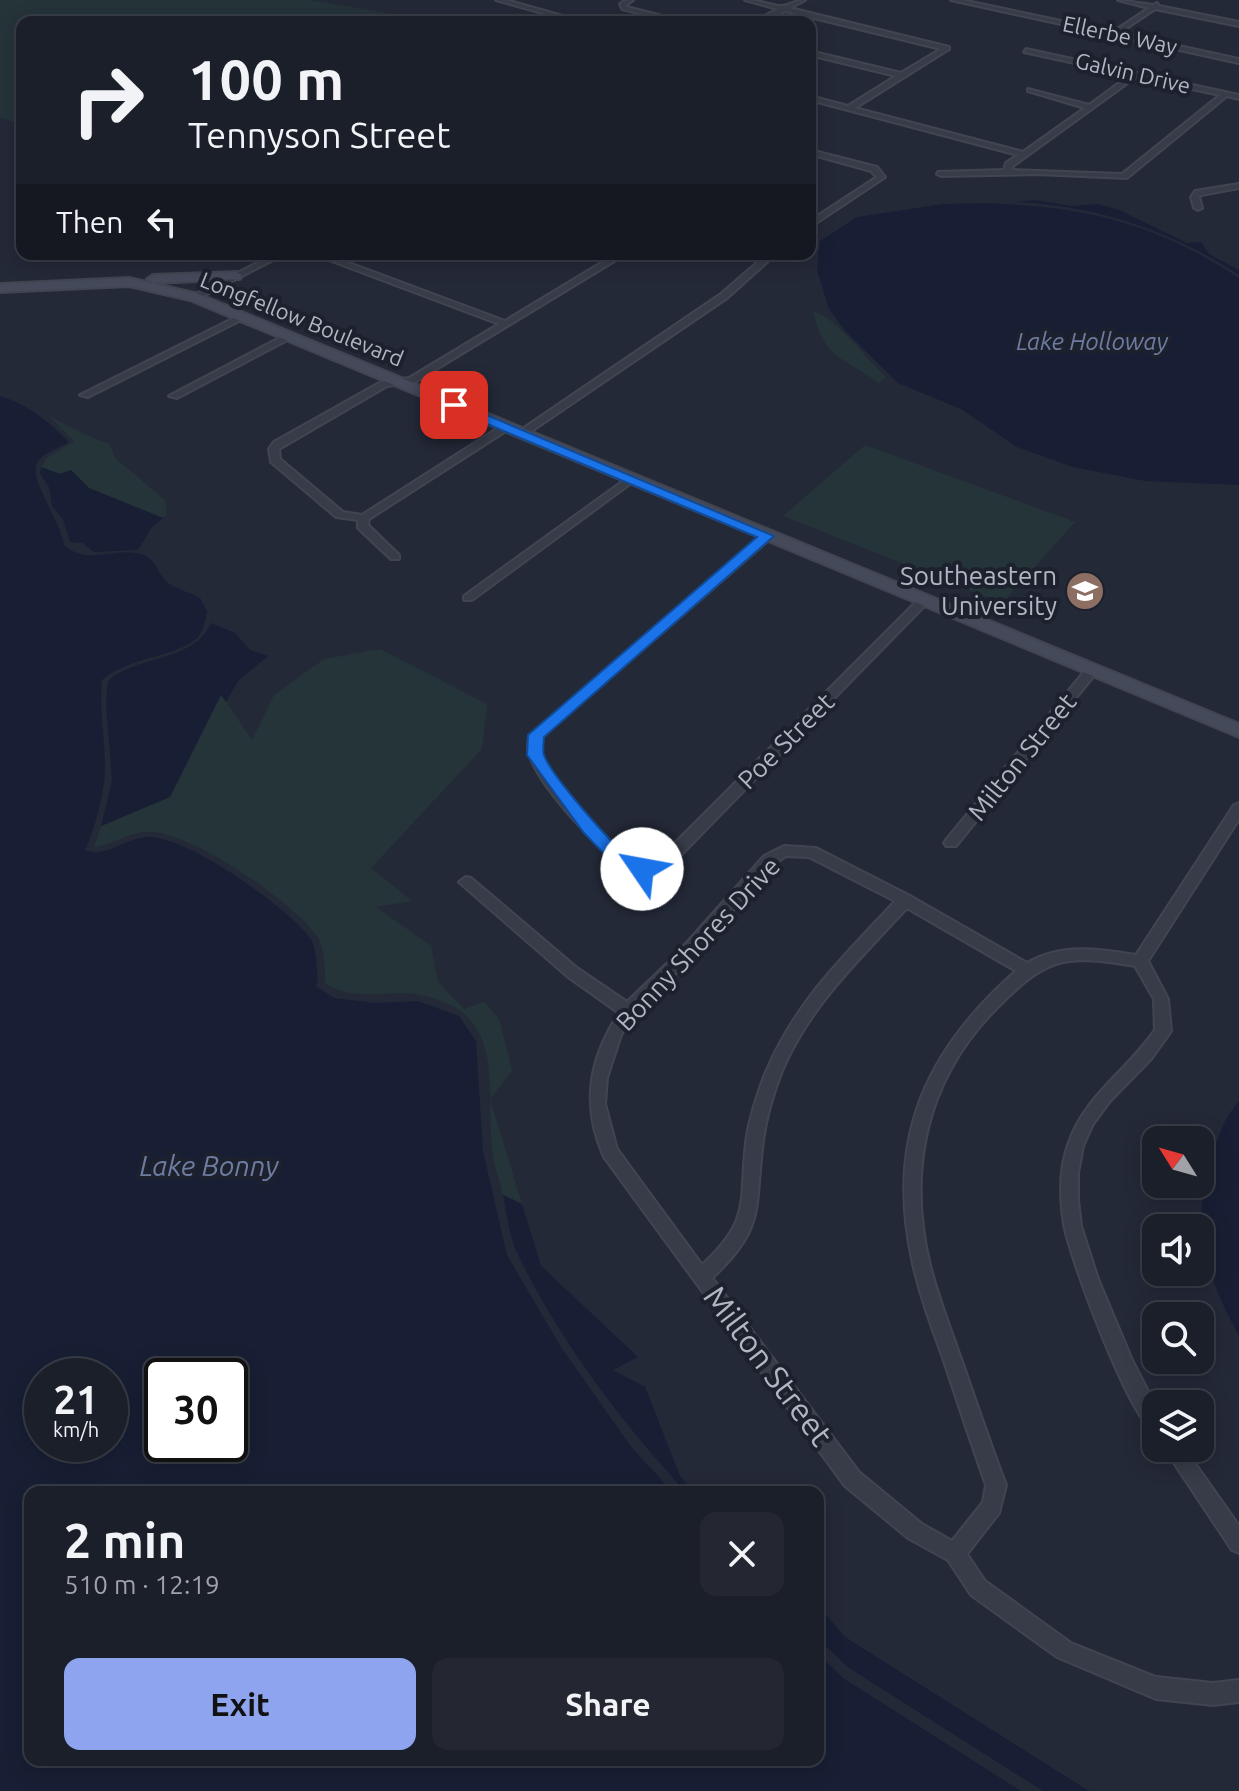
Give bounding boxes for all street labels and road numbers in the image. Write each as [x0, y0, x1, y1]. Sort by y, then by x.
street label: Ellerbe Way [1061, 10, 1180, 59]
street label: Galvin Drive [1073, 47, 1193, 98]
street label: Longfellow Boulevard [197, 266, 407, 371]
street label: Poe Street [732, 687, 840, 795]
street label: Milton Street [962, 688, 1081, 826]
street label: Bonny Shores Drive [610, 851, 785, 1036]
street label: Milton Street [697, 1279, 841, 1452]

